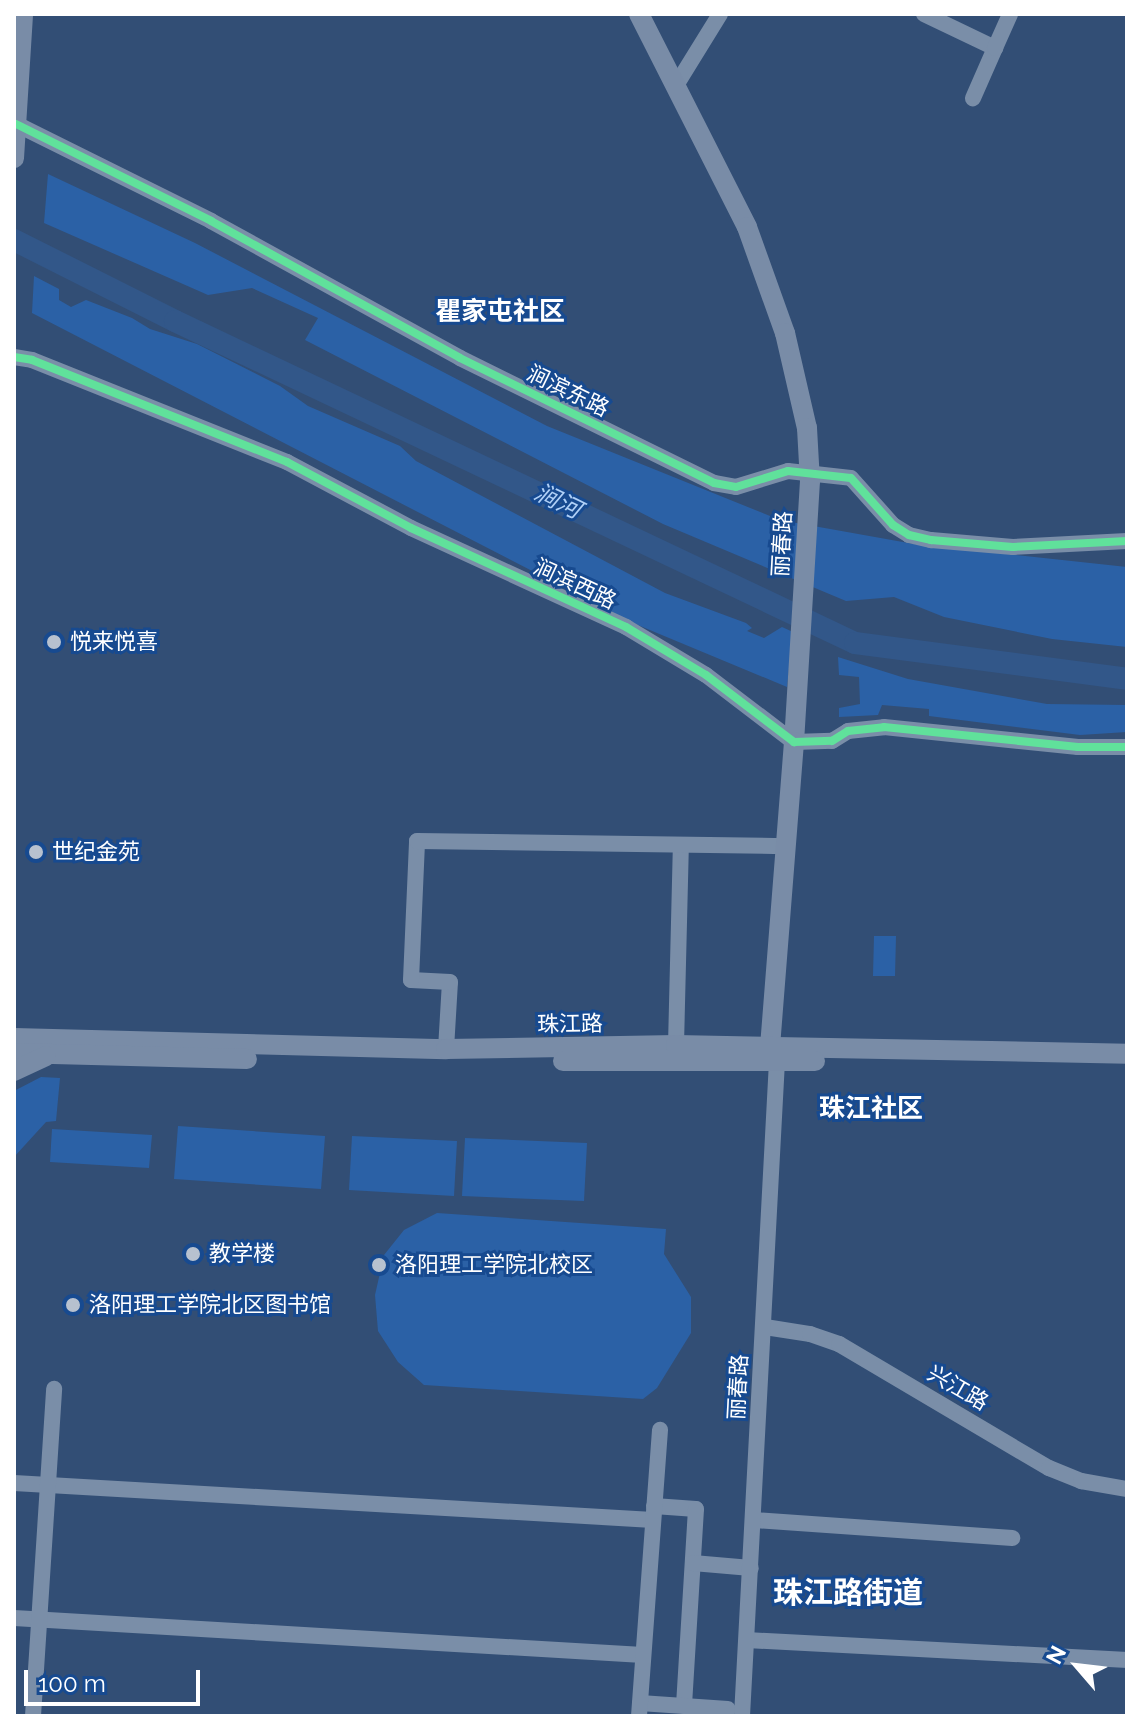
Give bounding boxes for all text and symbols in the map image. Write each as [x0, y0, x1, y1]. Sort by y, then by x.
district label: 瞿家屯社区 [435, 296, 565, 328]
street label: 涧滨东路 [523, 360, 613, 422]
water label: 涧河 [530, 478, 586, 524]
street label: 丽春路 [767, 510, 797, 578]
street label: 涧滨西路 [530, 553, 620, 615]
place label: 悦来悦喜 [70, 629, 158, 655]
marker: 悦来悦喜 [45, 633, 63, 651]
place label: 世纪金苑 [52, 839, 140, 865]
marker: 世纪金苑 [27, 843, 45, 861]
street label: 珠江路 [537, 1010, 603, 1038]
district label: 珠江社区 [819, 1093, 923, 1125]
place label: 教学楼 [209, 1241, 275, 1267]
marker: 教学楼 [184, 1245, 202, 1263]
place label: 洛阳理工学院北校区 [395, 1252, 593, 1278]
marker: 洛阳理工学院北校区 [370, 1256, 388, 1274]
place label: 洛阳理工学院北区图书馆 [89, 1292, 331, 1318]
marker: 洛阳理工学院北区图书馆 [64, 1296, 82, 1314]
street label: 丽春路 [723, 1353, 753, 1421]
street label: 兴江路 [923, 1360, 993, 1416]
district label: 珠江路街道 [773, 1575, 923, 1611]
north arrow [1037, 1626, 1117, 1706]
text: N [1040, 1641, 1071, 1668]
scale bar [28, 1654, 204, 1704]
text: 100 m [38, 1669, 106, 1698]

